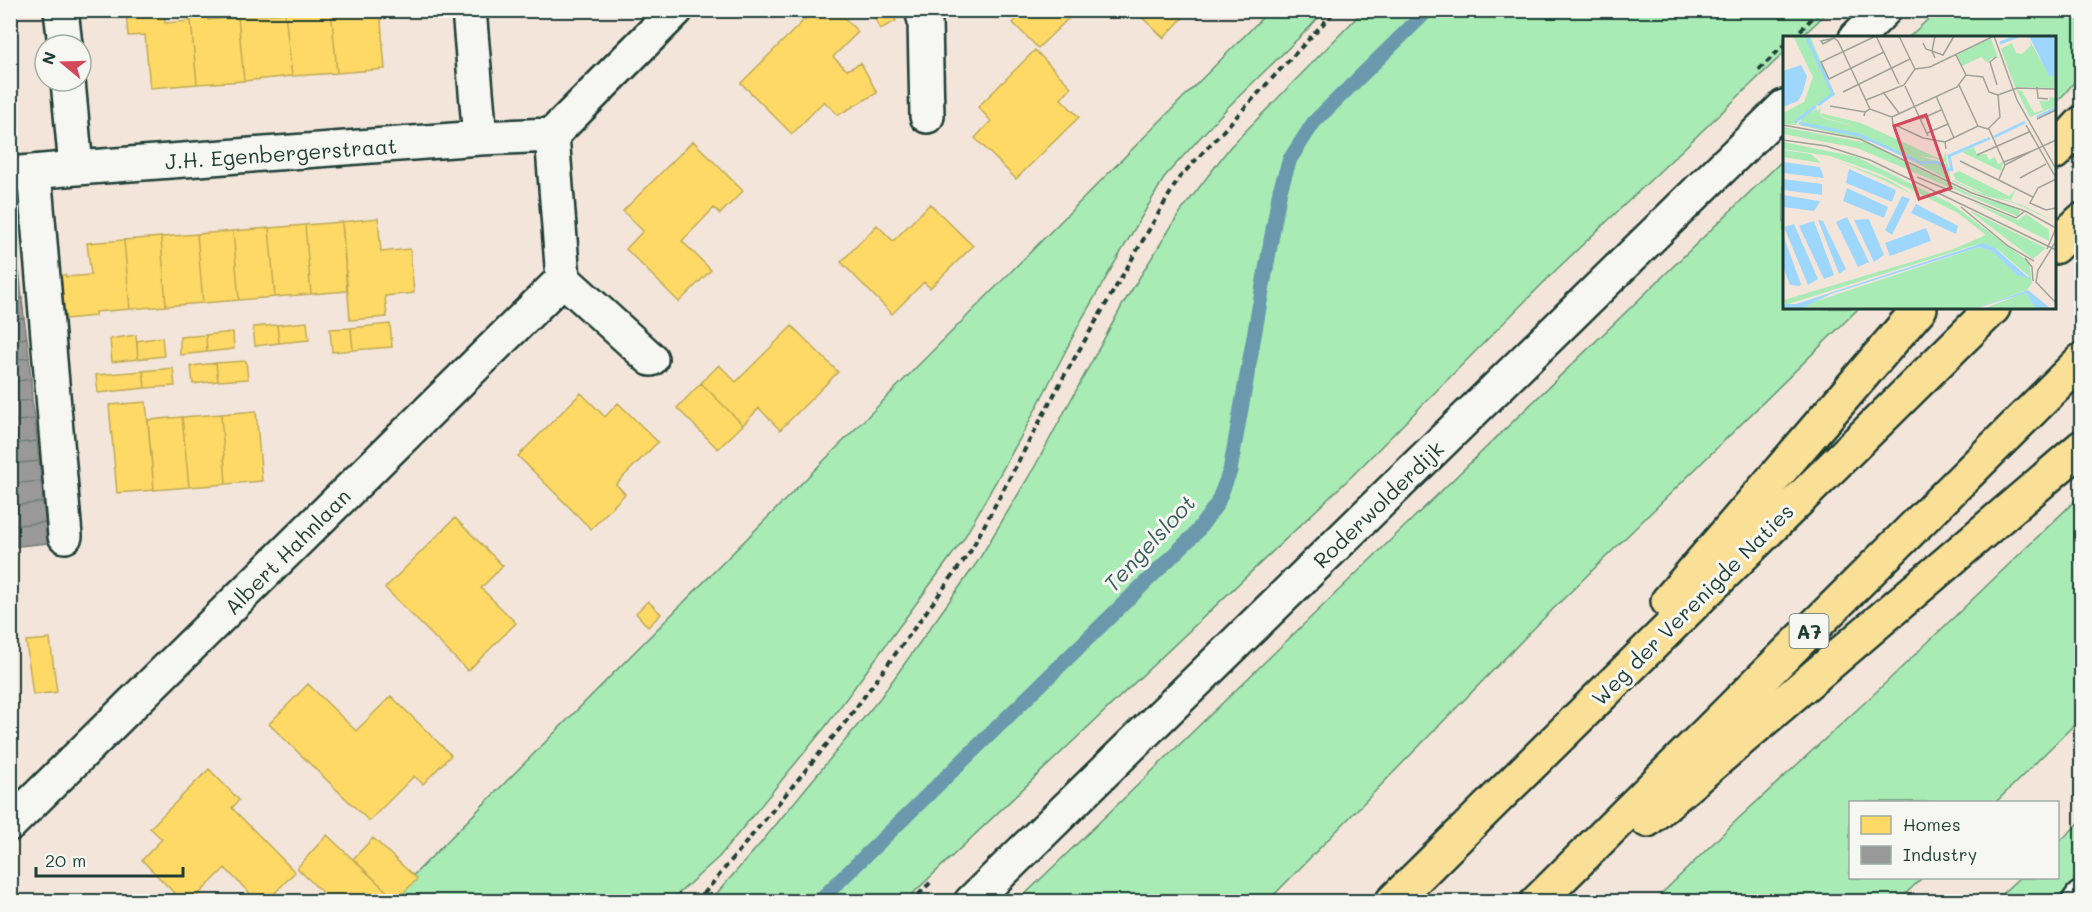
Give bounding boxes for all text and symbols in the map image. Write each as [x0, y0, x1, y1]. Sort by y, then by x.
north arrow [33, 33, 93, 93]
inset map [1783, 36, 2056, 309]
text: N [36, 49, 60, 67]
street label: J.H. Egenbergerstraat [164, 131, 398, 175]
street label: Roderwolderdijk [1307, 435, 1449, 573]
street label: Albert Hahnlaan [218, 482, 356, 620]
water label: Tengelsloot [1097, 489, 1201, 597]
street label: Weg der Verenigde Naties [1585, 497, 1799, 711]
road number: A7 [1790, 614, 1828, 648]
legend [1849, 801, 2059, 879]
text: Homes [1903, 812, 1961, 836]
scale bar [36, 840, 183, 878]
text: Industry [1903, 842, 1977, 866]
text: 20 m [45, 848, 86, 872]

